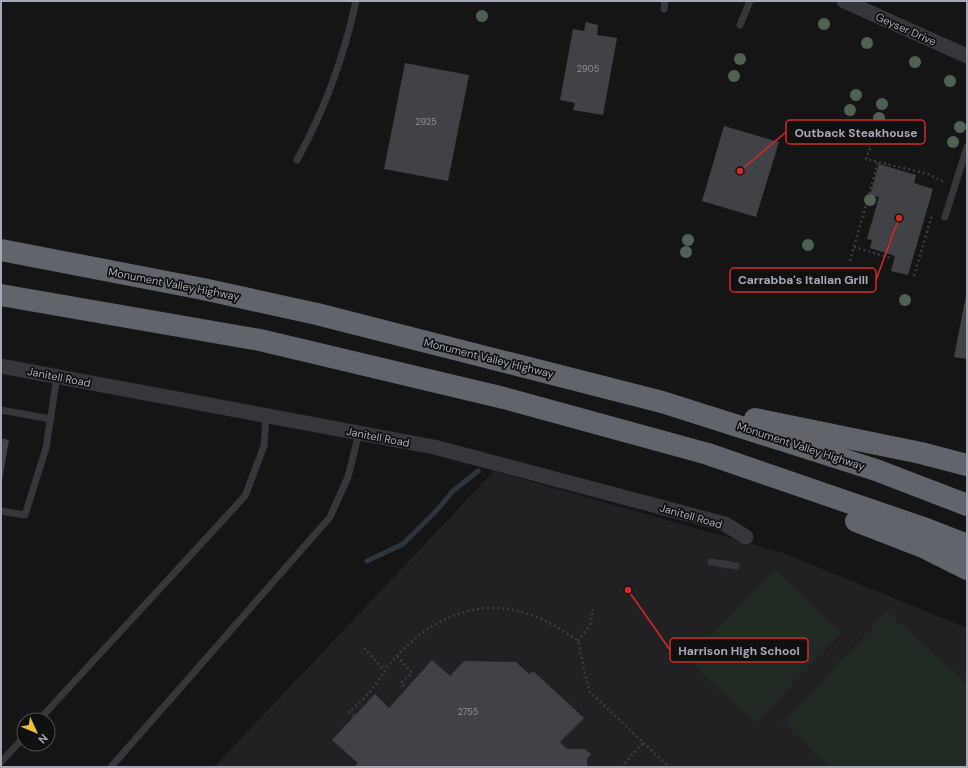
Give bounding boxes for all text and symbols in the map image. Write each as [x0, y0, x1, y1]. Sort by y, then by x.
street label: Geyser Drive [873, 9, 939, 49]
house number: 2905 [577, 63, 599, 75]
house number: 2925 [415, 116, 437, 128]
callout: Outback Steakhouse [786, 120, 925, 144]
text: Outback Steakhouse [794, 125, 918, 141]
street label: Monument Valley Highway [107, 264, 241, 304]
callout: Carrabba's Italian Grill [730, 268, 876, 292]
text: Carrabba's Italian Grill [738, 272, 868, 288]
street label: Monument Valley Highway [423, 335, 555, 381]
street label: Janitell Road [26, 364, 92, 390]
street label: Monument Valley Highway [735, 419, 867, 473]
street label: Janitell Road [345, 424, 411, 450]
street label: Janitell Road [658, 500, 724, 532]
callout: Harrison High School [670, 638, 808, 662]
text: Harrison High School [678, 643, 800, 659]
house number: 2755 [458, 706, 478, 718]
north arrow [16, 712, 56, 752]
text: N [35, 731, 51, 747]

